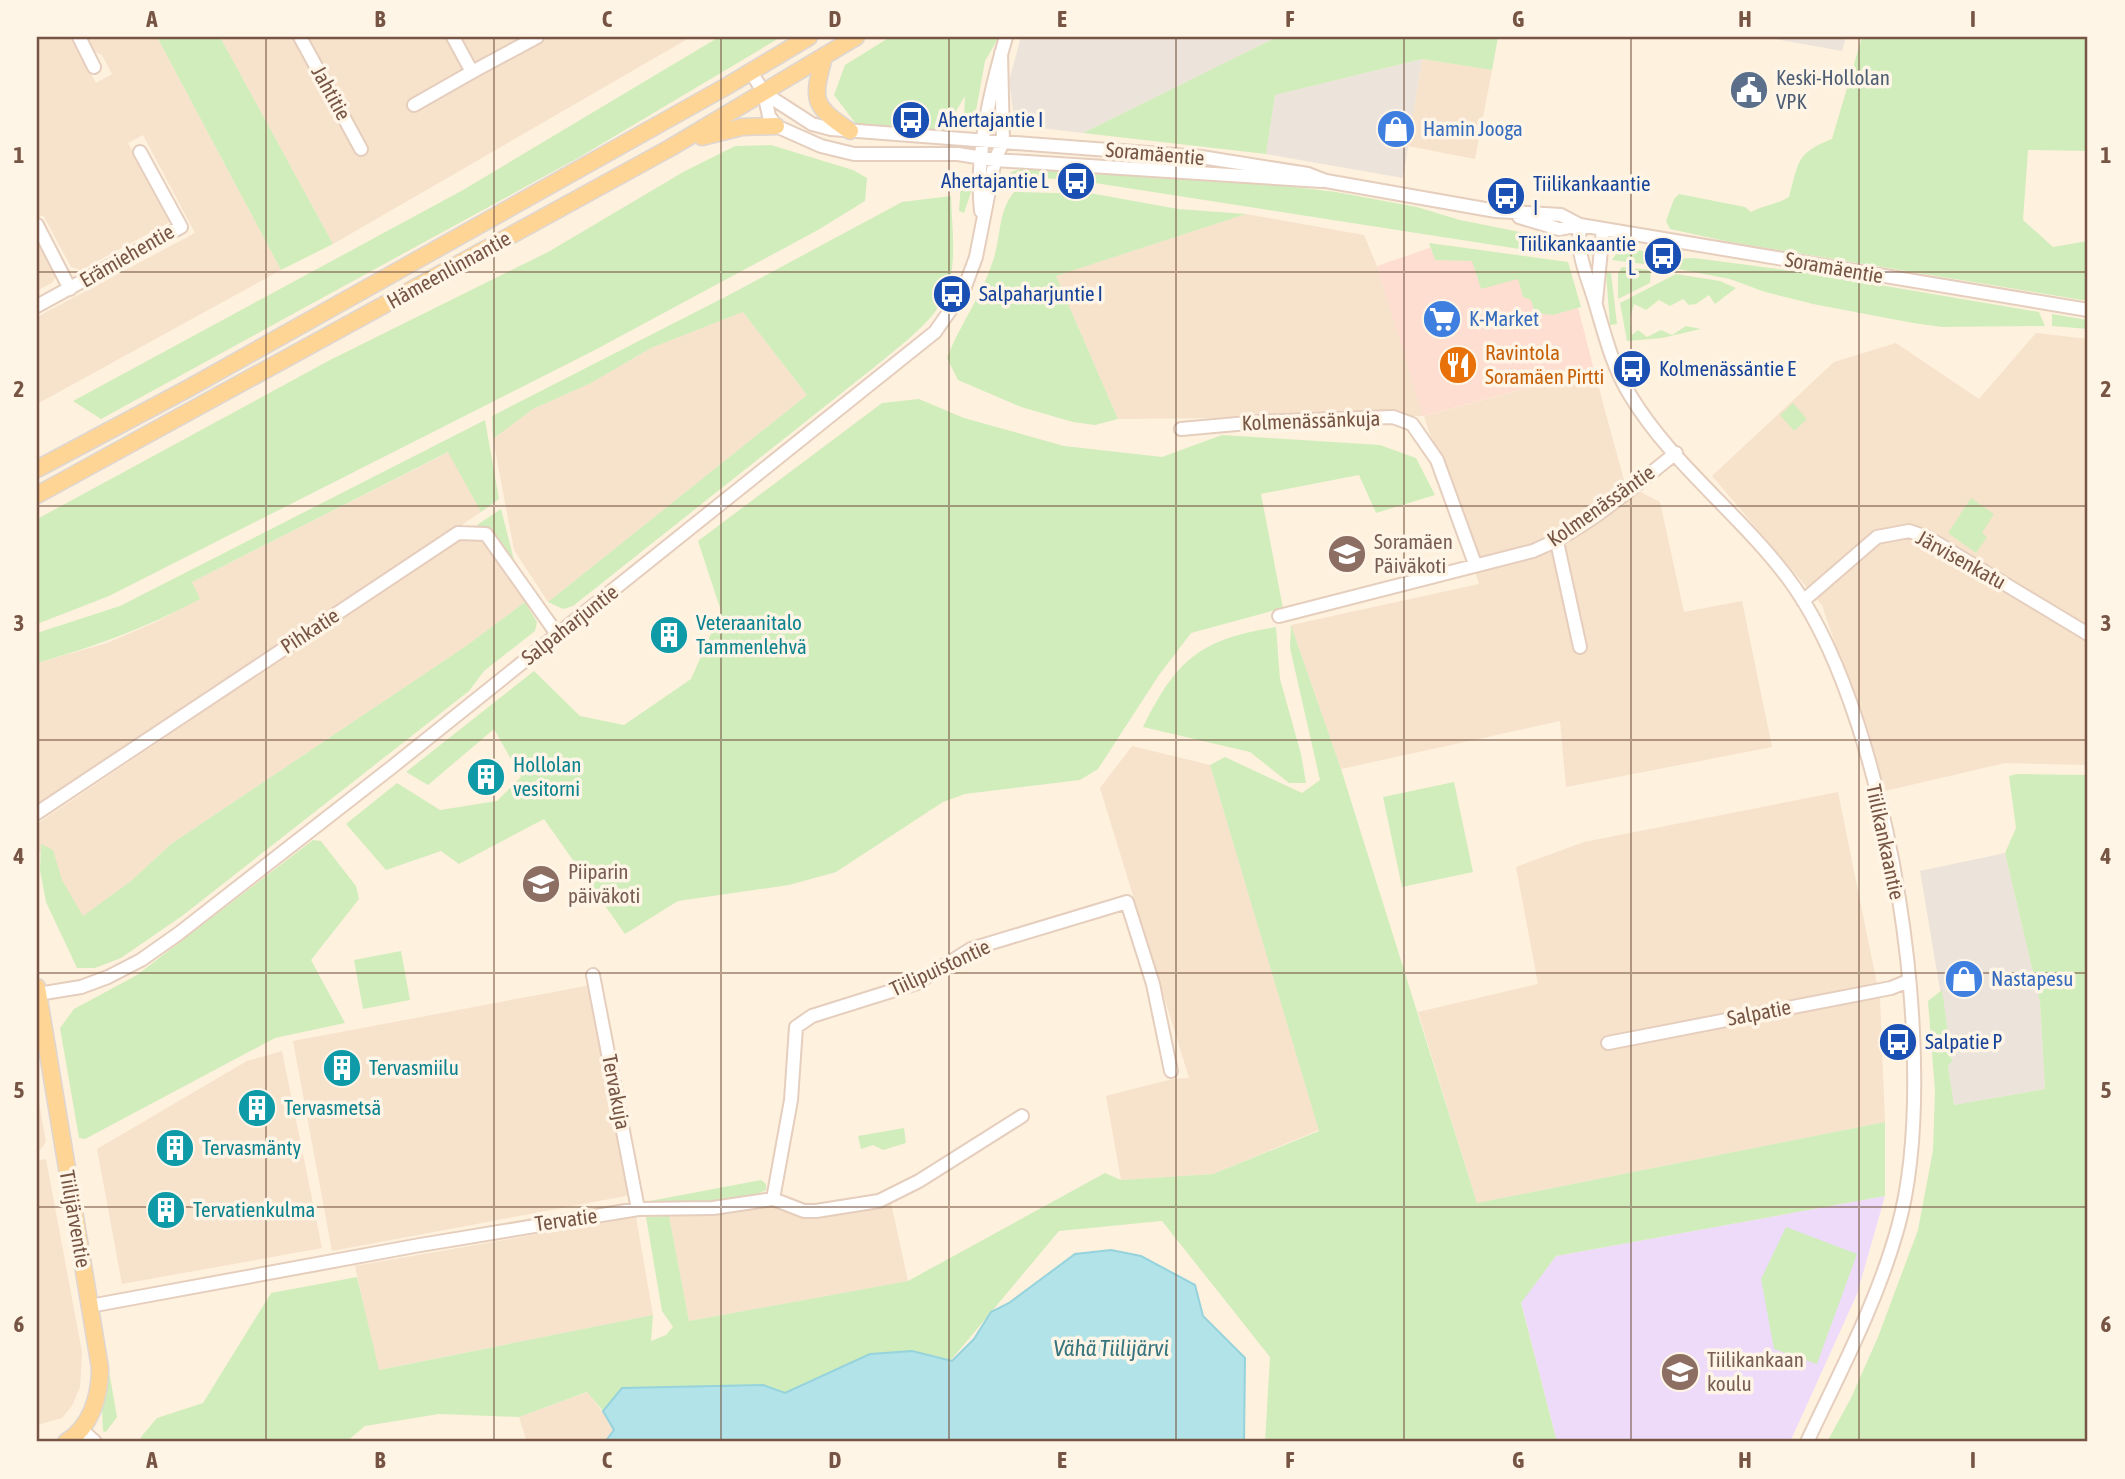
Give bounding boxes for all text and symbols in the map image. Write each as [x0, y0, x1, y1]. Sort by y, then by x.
text: A [145, 6, 158, 32]
text: B [375, 6, 386, 32]
text: C [602, 6, 613, 32]
text: D [829, 6, 842, 32]
text: E [1057, 6, 1067, 32]
text: F [1285, 6, 1295, 32]
text: G [1512, 6, 1524, 32]
text: H [1738, 6, 1752, 32]
text: I [1970, 6, 1976, 32]
street label: Jahtitie [307, 61, 356, 124]
place label: Keski-Hollolan VPK [1776, 65, 1890, 113]
public building icon: Keski-Hollolan VPK [1728, 69, 1770, 111]
bus stop icon: Ahertajantie I [890, 99, 932, 141]
place label: Ahertajantie I [938, 107, 1043, 131]
shop icon: Hamin Jooga [1375, 108, 1417, 150]
place label: Hamin Jooga [1423, 116, 1523, 140]
street label: Soramäentie [1105, 137, 1206, 169]
text: 1 [14, 142, 25, 168]
text: 1 [2101, 142, 2112, 168]
bus stop icon: Ahertajantie L [1055, 160, 1097, 202]
place label: Ahertajantie L [941, 168, 1049, 192]
place label: Tiilikankaantie I [1533, 171, 1650, 219]
bus stop icon: Tiilikankaantie I [1485, 175, 1527, 217]
street label: Erämiehentie [75, 219, 178, 292]
street label: Hämeenlinnantie [383, 225, 514, 313]
place label: Tiilikankaantie L [1519, 231, 1636, 279]
bus stop icon: Tiilikankaantie L [1642, 235, 1684, 277]
street label: Soramäentie [1783, 247, 1885, 287]
bus stop icon: Salpaharjuntie I [931, 273, 973, 315]
place label: Salpaharjuntie I [979, 281, 1103, 305]
supermarket icon: K-Market [1421, 298, 1463, 340]
place label: K-Market [1469, 306, 1539, 330]
place label: Ravintola Soramäen Pirtti [1485, 340, 1604, 388]
restaurant icon: Ravintola Soramäen Pirtti [1437, 344, 1479, 386]
bus stop icon: Kolmenässäntie E [1611, 348, 1653, 390]
place label: Kolmenässäntie E [1659, 356, 1796, 380]
text: 2 [14, 376, 24, 402]
text: 2 [2101, 376, 2111, 402]
street label: Kolmenässänkuja [1241, 406, 1381, 434]
street label: Kolmenässäntie [1542, 459, 1659, 551]
street label: Järvisenkatu [1913, 525, 2010, 593]
place label: Soramäen Päiväkoti [1374, 529, 1453, 577]
school or university icon: Soramäen Päiväkoti [1326, 533, 1368, 575]
street label: Salpaharjuntie [516, 579, 622, 669]
street label: Pihkatie [276, 603, 343, 658]
text: 3 [14, 610, 24, 636]
place label: Veteraanitalo Tammenlehvä [696, 610, 807, 658]
text: 3 [2101, 610, 2111, 636]
building icon: Veteraanitalo Tammenlehvä [648, 614, 690, 656]
place label: Hollolan vesitorni [513, 752, 581, 800]
building icon: Hollolan vesitorni [465, 756, 507, 798]
street label: Tiilikankaantie [1862, 782, 1910, 902]
text: 4 [13, 843, 25, 869]
text: 4 [2100, 843, 2112, 869]
place label: Piiparin päiväkoti [568, 859, 640, 907]
school or university icon: Piiparin päiväkoti [520, 863, 562, 905]
street label: Tiilipuistontie [886, 934, 993, 1001]
shop icon: Nastapesu [1943, 958, 1985, 1000]
place label: Nastapesu [1991, 966, 2073, 990]
street label: Salpatie [1725, 994, 1793, 1030]
bus stop icon: Salpatie P [1877, 1021, 1919, 1063]
place label: Salpatie P [1925, 1029, 2002, 1053]
building icon: Tervasmiilu [321, 1047, 363, 1089]
street label: Tervakuja [598, 1052, 636, 1131]
place label: Tervasmiilu [369, 1055, 459, 1079]
text: 5 [14, 1077, 25, 1103]
text: 5 [2101, 1077, 2112, 1103]
building icon: Tervasmetsä [236, 1087, 278, 1129]
place label: Tervasmetsä [284, 1095, 381, 1119]
building icon: Tervasmänty [154, 1127, 196, 1169]
place label: Tervasmänty [202, 1135, 301, 1159]
street label: Tiilijärventie [56, 1168, 96, 1269]
building icon: Tervatienkulma [145, 1189, 187, 1231]
place label: Tervatienkulma [193, 1197, 315, 1221]
street label: Tervatie [533, 1203, 598, 1235]
text: 6 [14, 1311, 25, 1337]
text: 6 [2101, 1311, 2112, 1337]
water label: Vähä Tiilijärvi [1053, 1335, 1169, 1361]
place label: Tiilikankaan koulu [1707, 1347, 1804, 1395]
school or university icon: Tiilikankaan koulu [1659, 1351, 1701, 1393]
text: A [145, 1447, 158, 1473]
text: B [375, 1447, 386, 1473]
text: C [602, 1447, 613, 1473]
text: D [829, 1447, 842, 1473]
text: E [1057, 1447, 1067, 1473]
text: F [1285, 1447, 1295, 1473]
text: G [1512, 1447, 1524, 1473]
text: H [1738, 1447, 1752, 1473]
text: I [1970, 1447, 1976, 1473]

